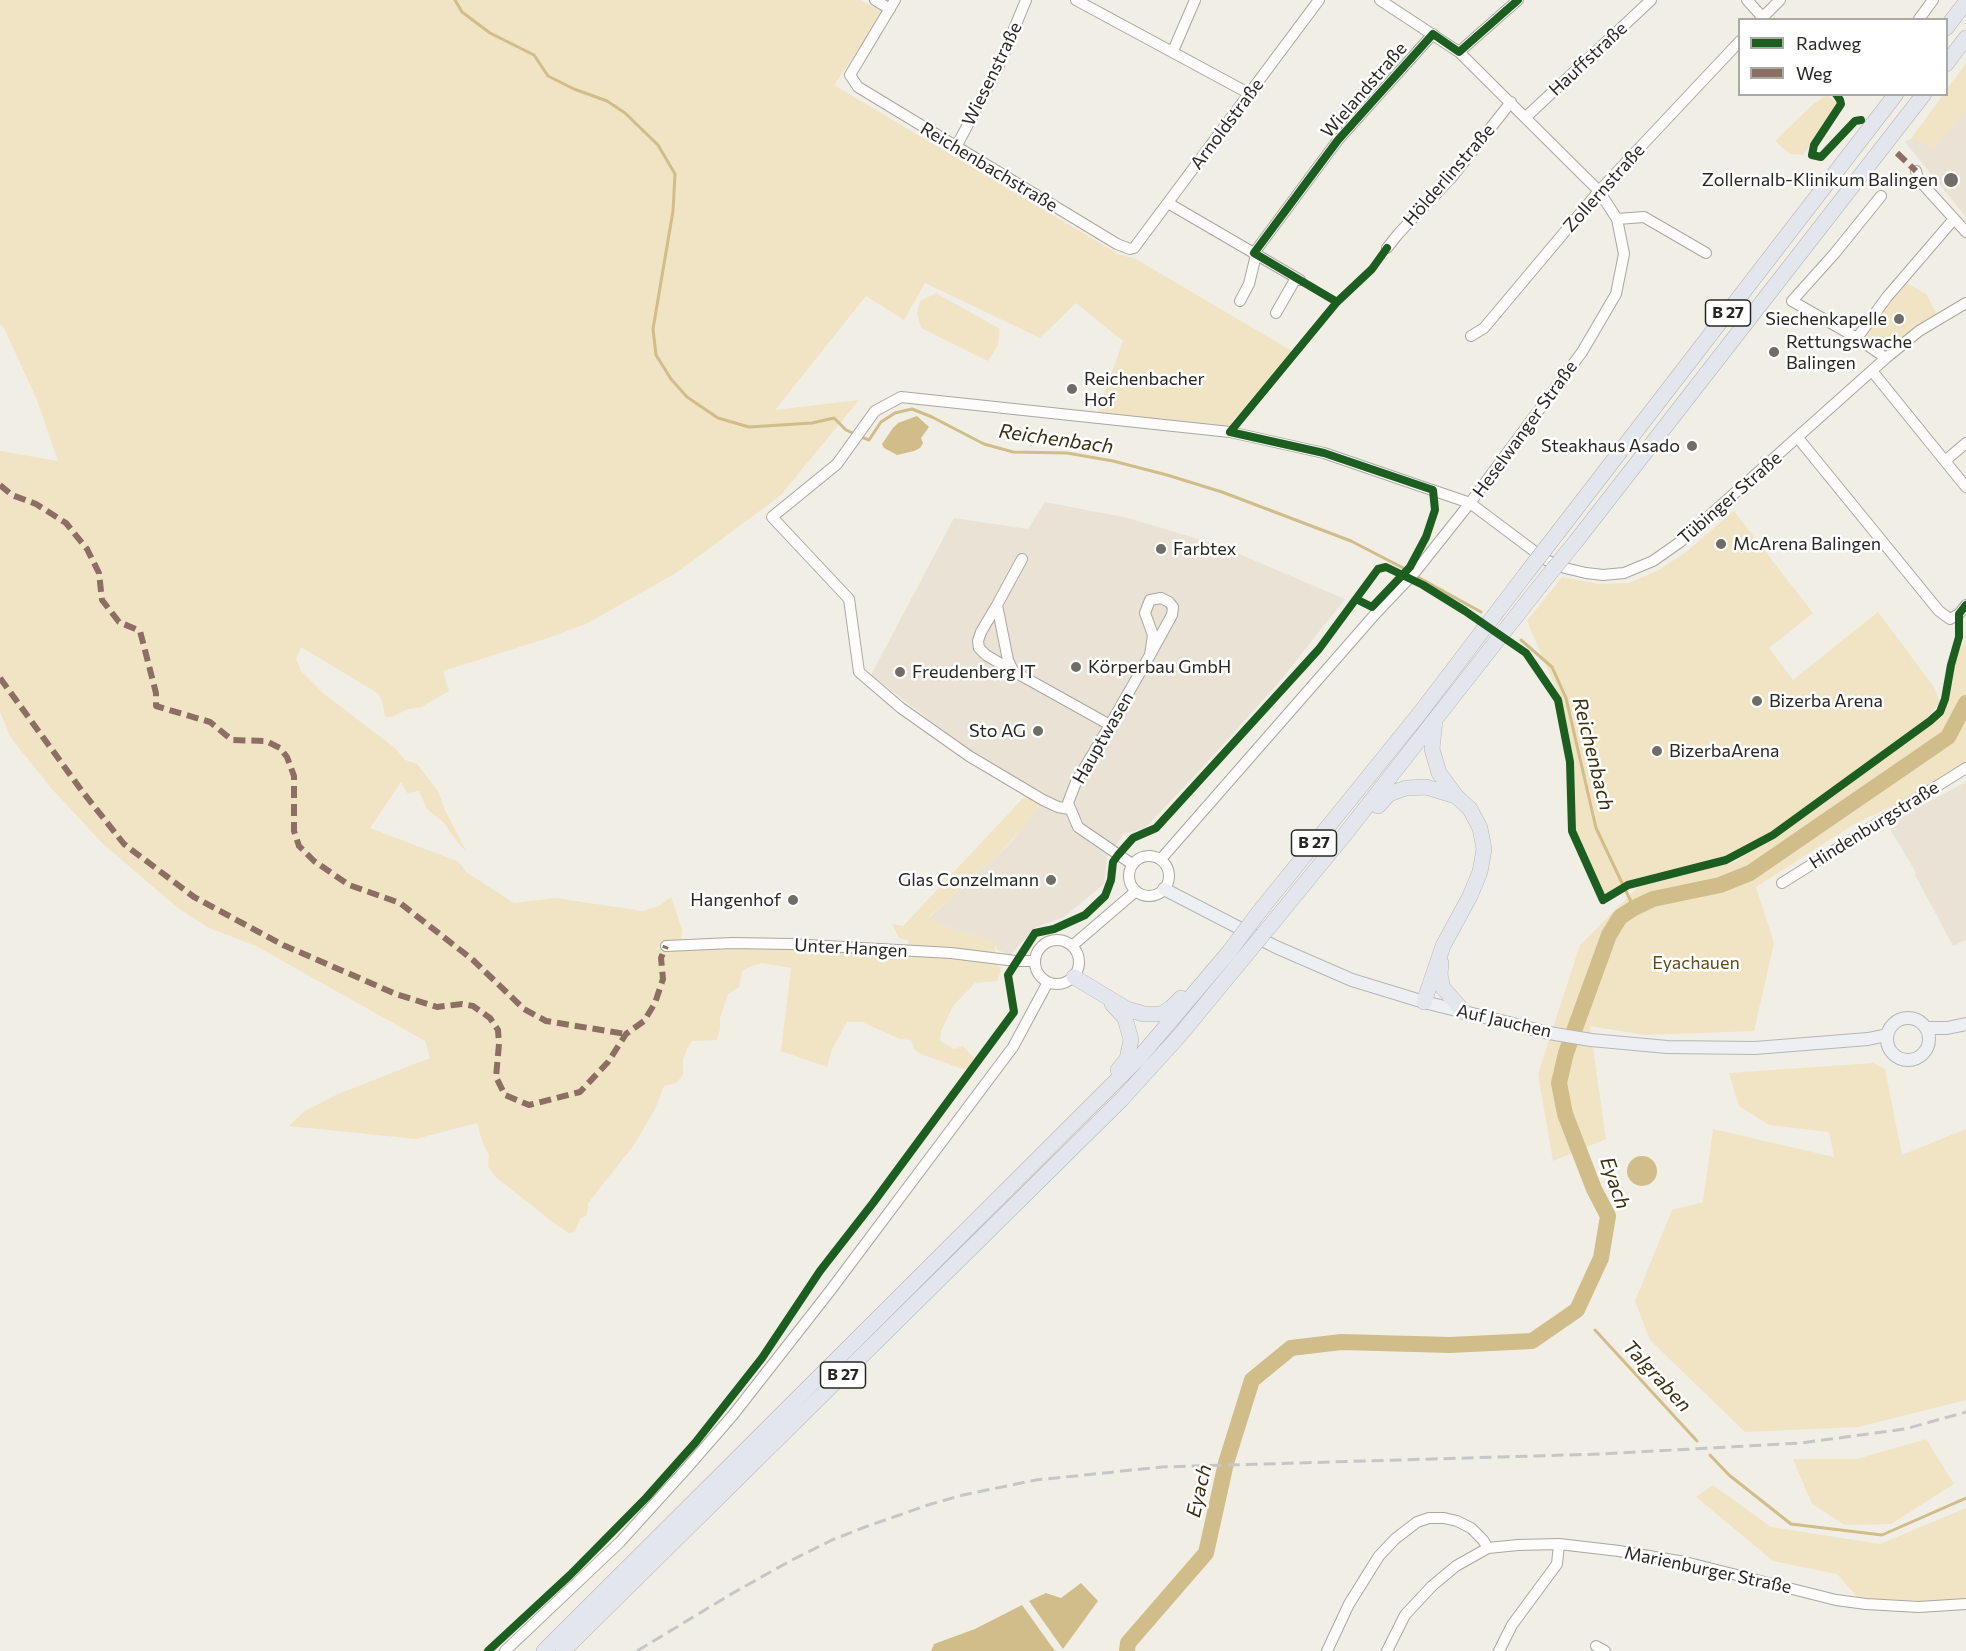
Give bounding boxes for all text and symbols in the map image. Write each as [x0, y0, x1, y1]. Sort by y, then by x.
street label: Hauffstraße [1544, 17, 1632, 101]
legend [1738, 18, 1948, 96]
street label: Wiesenstraße [958, 19, 1026, 129]
text: Radweg [1796, 32, 1861, 54]
street label: Wielandstraße [1317, 38, 1411, 142]
text: Weg [1796, 62, 1832, 84]
street label: Arnoldstraße [1186, 74, 1268, 174]
street label: Reichenbachstraße [916, 118, 1062, 216]
street label: Hölderlinstraße [1399, 120, 1499, 230]
street label: Zollernstraße [1559, 139, 1649, 237]
place label: Zollernalb-Klinikum Balingen [1702, 169, 1938, 191]
marker: Zollernalb-Klinikum Balingen [1942, 171, 1960, 189]
road number: B 27 [1706, 300, 1750, 326]
place label: Siechenkapelle [1765, 308, 1887, 330]
marker: Siechenkapelle [1892, 312, 1906, 326]
place label: Rettungswache Balingen [1786, 331, 1912, 374]
marker: Rettungswache Balingen [1767, 345, 1781, 359]
street label: Heselwanger Straße [1468, 357, 1582, 501]
place label: Reichenbacher Hof [1084, 368, 1205, 410]
marker: Reichenbacher Hof [1065, 382, 1079, 396]
water label: Reichenbach [997, 419, 1115, 459]
place label: Steakhaus Asado [1541, 435, 1680, 457]
marker: Steakhaus Asado [1685, 439, 1699, 453]
street label: Tübinger Straße [1674, 447, 1786, 549]
place label: McArena Balingen [1733, 533, 1881, 555]
marker: McArena Balingen [1714, 537, 1728, 551]
place label: Farbtex [1173, 538, 1236, 560]
marker: Farbtex [1154, 542, 1168, 556]
place label: Körperbau GmbH [1088, 656, 1231, 678]
marker: Körperbau GmbH [1069, 660, 1083, 674]
place label: Freudenberg IT [912, 661, 1036, 683]
marker: Freudenberg IT [893, 665, 907, 679]
street label: Hauptwasen [1068, 688, 1138, 788]
place label: Bizerba Arena [1769, 690, 1883, 712]
marker: Bizerba Arena [1750, 694, 1764, 708]
water label: Reichenbach [1567, 695, 1619, 813]
place label: Sto AG [969, 720, 1026, 742]
marker: Sto AG [1031, 724, 1045, 738]
place label: BizerbaArena [1669, 740, 1779, 762]
marker: BizerbaArena [1650, 744, 1664, 758]
street label: Hindenburgstraße [1805, 776, 1943, 874]
road number: B 27 [1292, 830, 1336, 856]
place label: Glas Conzelmann [898, 869, 1039, 891]
marker: Glas Conzelmann [1044, 873, 1058, 887]
place label: Hangenhof [690, 889, 781, 911]
marker: Hangenhof [786, 893, 800, 907]
street label: Unter Hangen [794, 934, 908, 962]
park label: Eyachauen [1652, 952, 1740, 974]
street label: Auf Jauchen [1455, 1000, 1553, 1042]
water label: Eyach [1595, 1154, 1635, 1212]
water label: Talgraben [1618, 1335, 1696, 1417]
road number: B 27 [820, 1362, 866, 1388]
water label: Eyach [1181, 1462, 1217, 1520]
street label: Marienburger Straße [1622, 1542, 1794, 1598]

